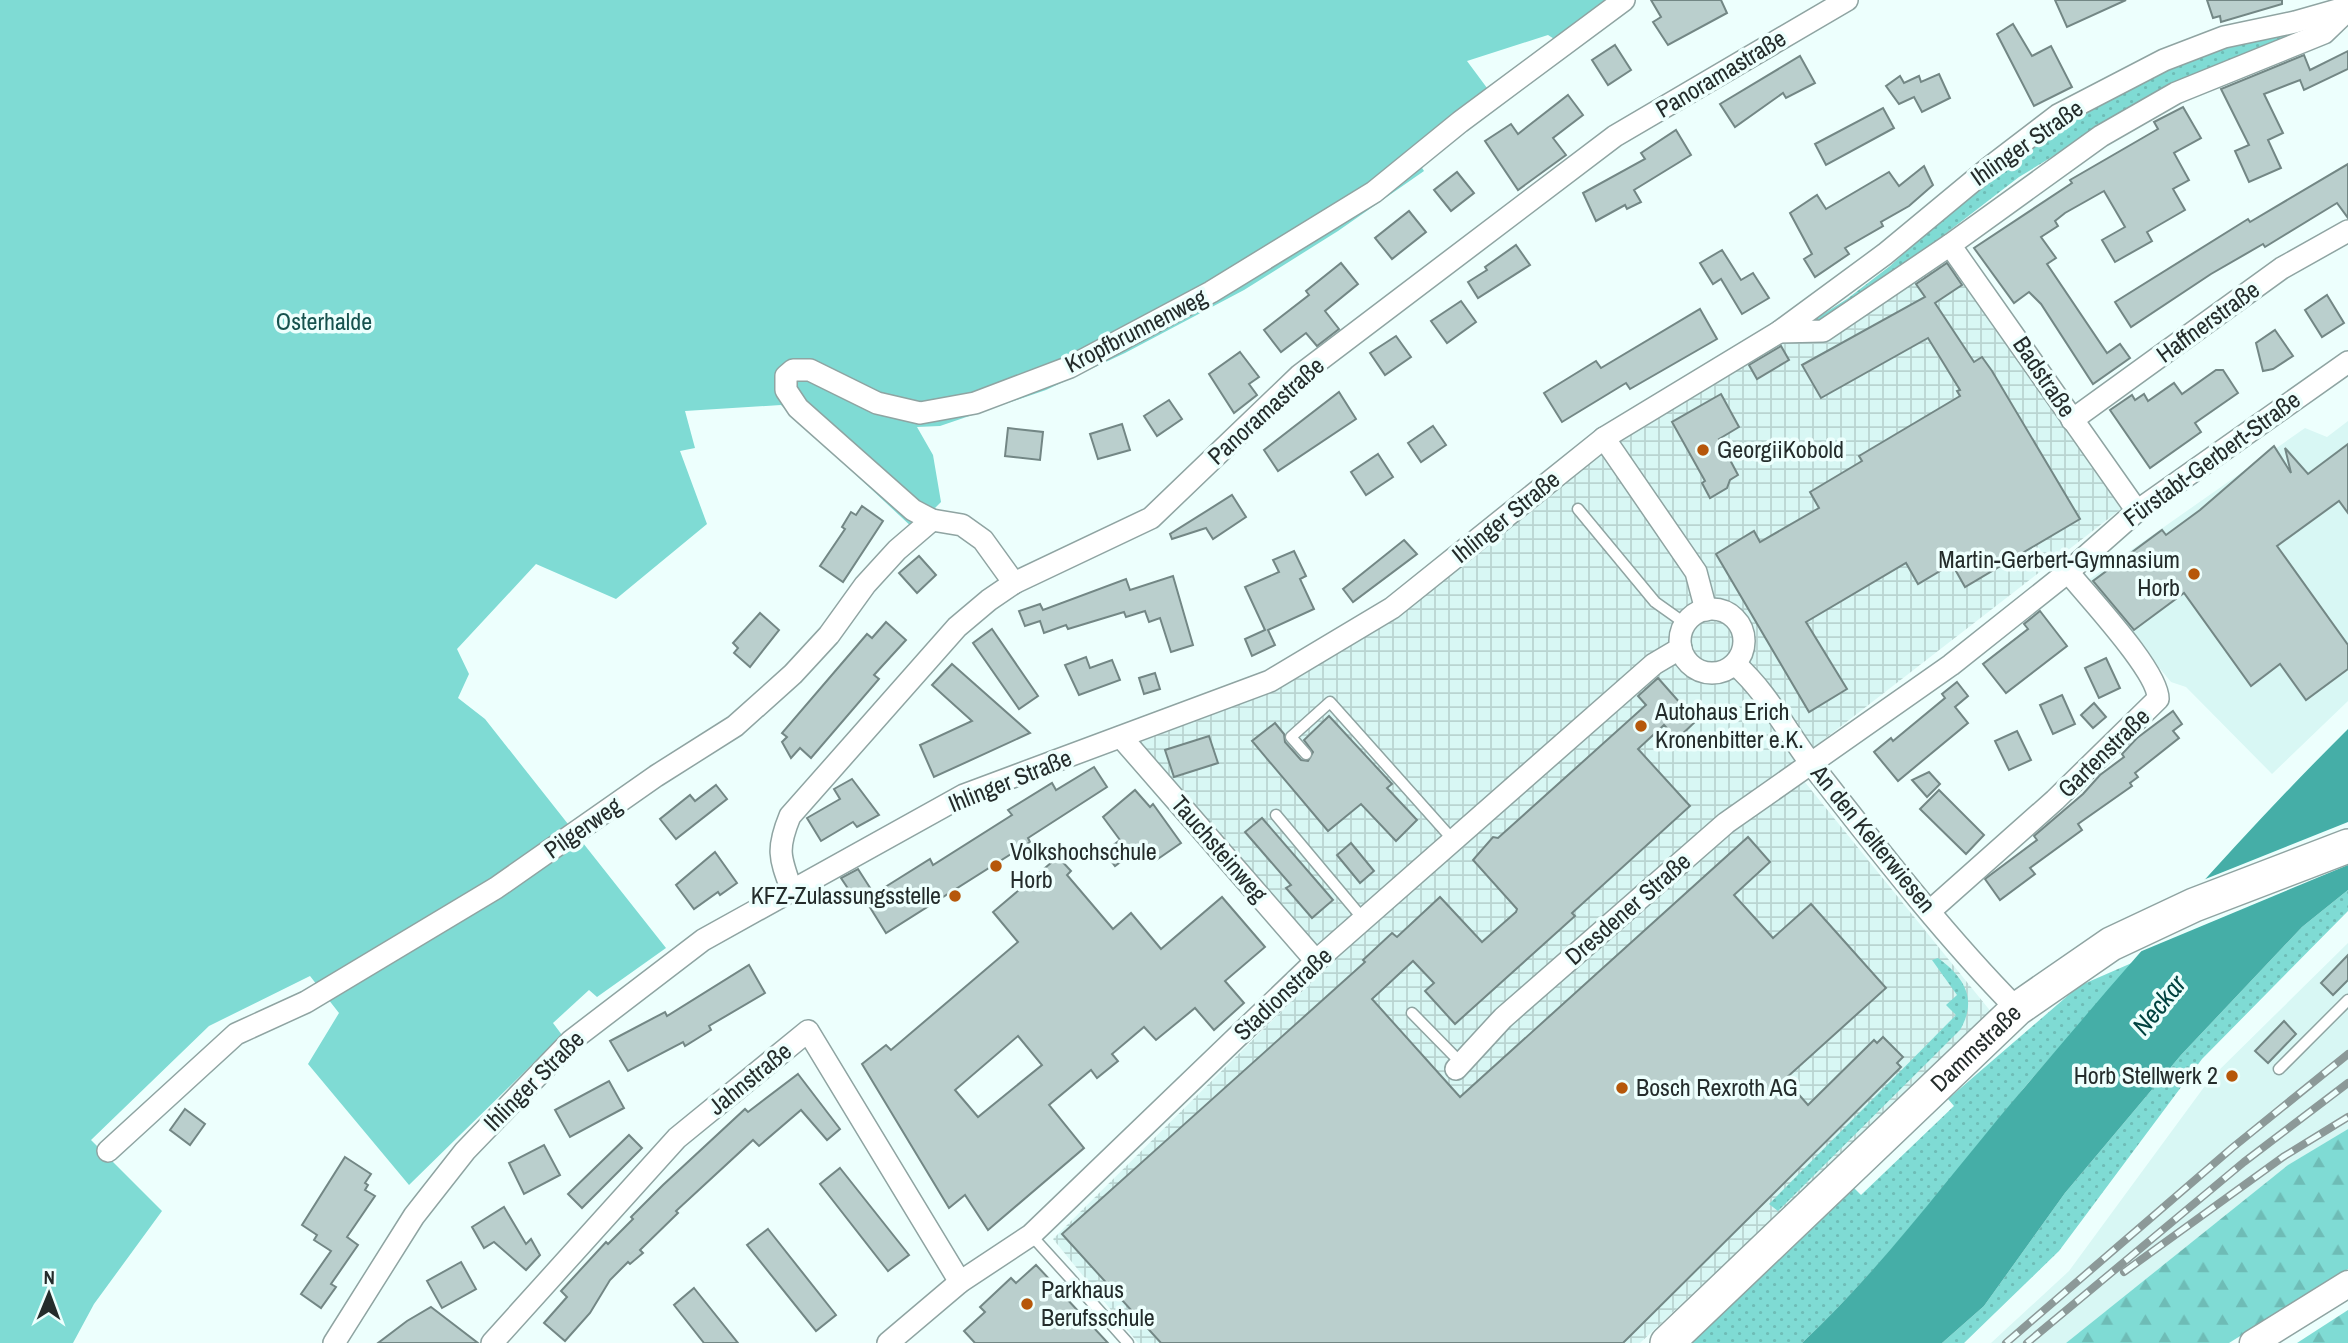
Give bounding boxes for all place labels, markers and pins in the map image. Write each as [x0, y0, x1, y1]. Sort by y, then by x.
place label: GeorgiiKobold [1717, 433, 1844, 465]
marker: GeorgiiKobold [1695, 442, 1711, 458]
place label: Martin-Gerbert-Gymnasium Horb [1938, 543, 2180, 603]
marker: Martin-Gerbert-Gymnasium Horb [2186, 566, 2202, 582]
place label: Autohaus Erich Kronenbitter e.K. [1654, 695, 1804, 755]
marker: Autohaus Erich Kronenbitter e.K. [1633, 718, 1649, 734]
place label: Volkshochschule Horb [1010, 835, 1157, 895]
marker: Volkshochschule Horb [988, 858, 1004, 874]
place label: KFZ-Zulassungsstelle [751, 879, 941, 911]
marker: KFZ-Zulassungsstelle [947, 888, 963, 904]
place label: Horb Stellwerk 2 [2074, 1059, 2218, 1091]
marker: Horb Stellwerk 2 [2224, 1068, 2240, 1084]
place label: Bosch Rexroth AG [1636, 1071, 1798, 1103]
marker: Bosch Rexroth AG [1614, 1080, 1630, 1096]
place label: Parkhaus Berufsschule [1041, 1273, 1155, 1333]
marker: Parkhaus Berufsschule [1019, 1296, 1035, 1312]

